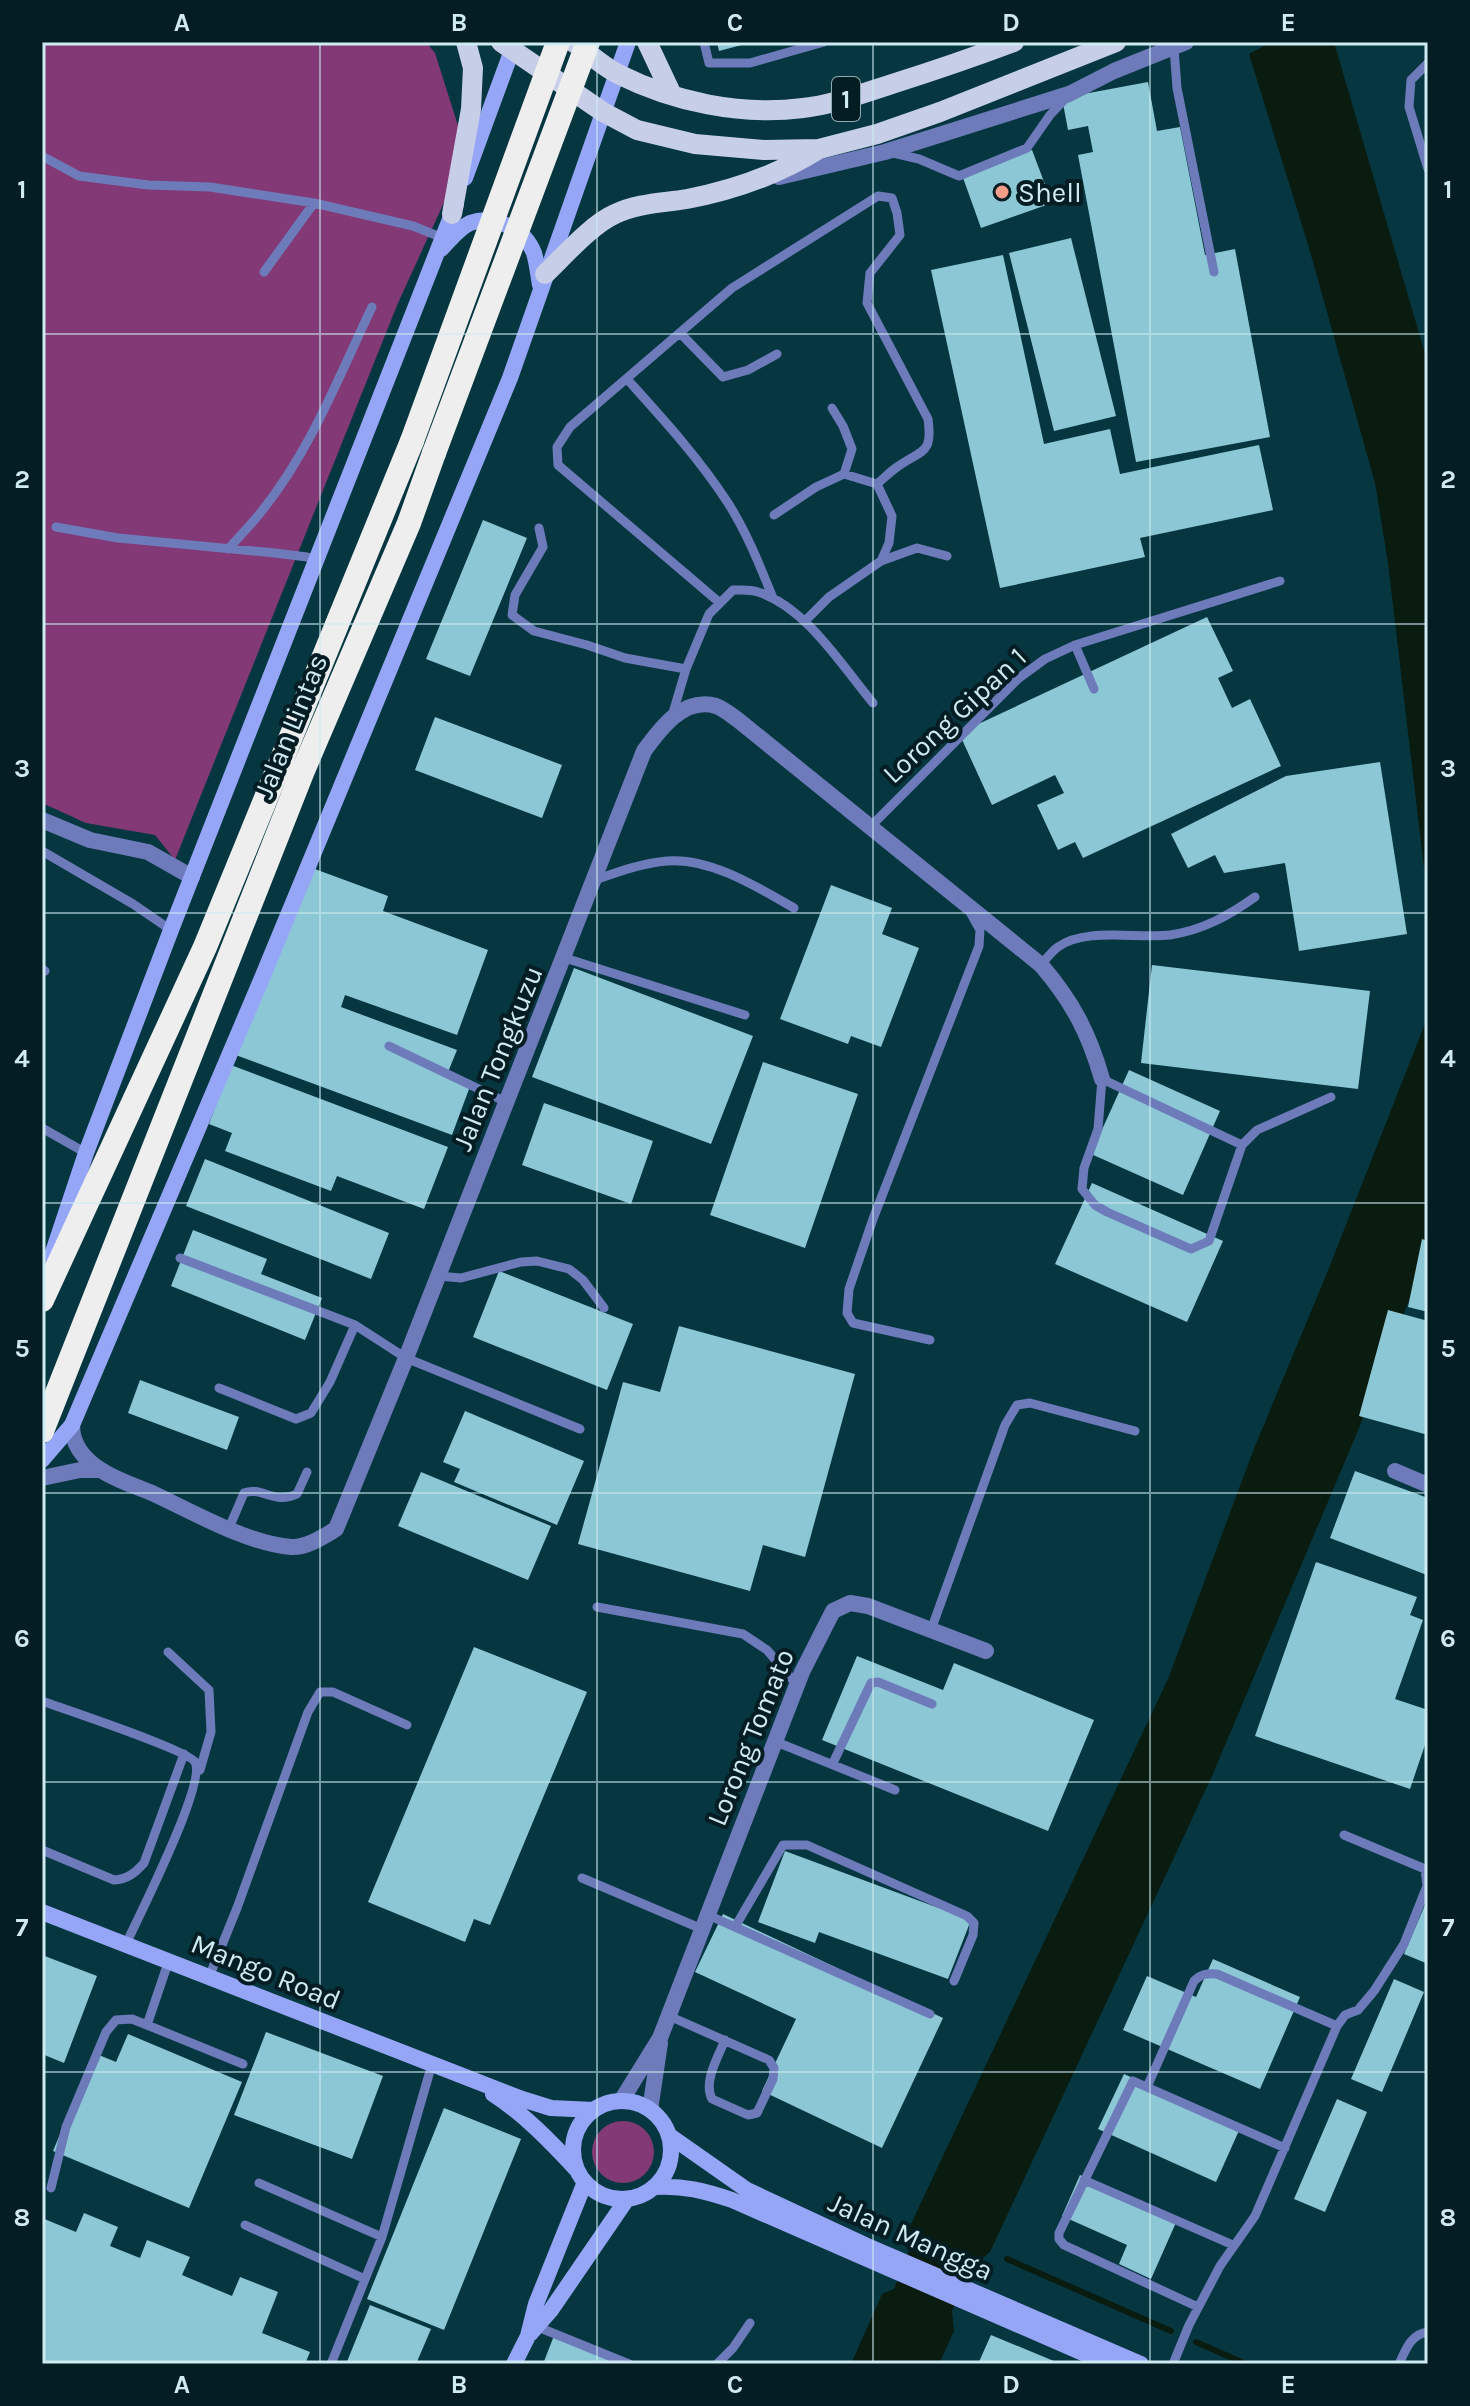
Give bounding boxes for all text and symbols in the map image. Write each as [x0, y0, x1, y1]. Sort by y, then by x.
text: A [174, 7, 190, 38]
text: B [451, 7, 467, 38]
text: C [727, 7, 743, 38]
text: D [1002, 7, 1020, 38]
text: E [1280, 7, 1296, 38]
road number: 1 [832, 77, 860, 121]
text: 1 [17, 174, 27, 205]
text: 1 [1443, 174, 1453, 205]
place label: Shell [1018, 176, 1082, 209]
marker: Shell [993, 183, 1011, 201]
text: 2 [14, 464, 30, 495]
text: 2 [1440, 464, 1456, 495]
street label: Lorong Gipan 1 [876, 641, 1033, 790]
street label: Jalan Lintas [247, 649, 334, 803]
text: 3 [14, 753, 30, 784]
text: 3 [1440, 753, 1456, 784]
street label: Jalan Tongkuzu [445, 961, 550, 1155]
text: 4 [14, 1043, 30, 1074]
text: 4 [1440, 1043, 1456, 1074]
text: 5 [14, 1333, 30, 1364]
text: 5 [1440, 1333, 1456, 1364]
text: 6 [14, 1623, 30, 1654]
text: 6 [1440, 1623, 1456, 1654]
street label: Lorong Tomato [700, 1644, 801, 1830]
text: 7 [16, 1912, 29, 1943]
text: 7 [1442, 1912, 1455, 1943]
street label: Mango Road [186, 1927, 345, 2016]
street label: Jalan Mangga [823, 2185, 998, 2287]
text: 8 [14, 2202, 30, 2233]
text: 8 [1440, 2202, 1456, 2233]
text: A [174, 2369, 190, 2400]
text: B [451, 2369, 467, 2400]
text: C [727, 2369, 743, 2400]
text: D [1002, 2369, 1020, 2400]
text: E [1280, 2369, 1296, 2400]

